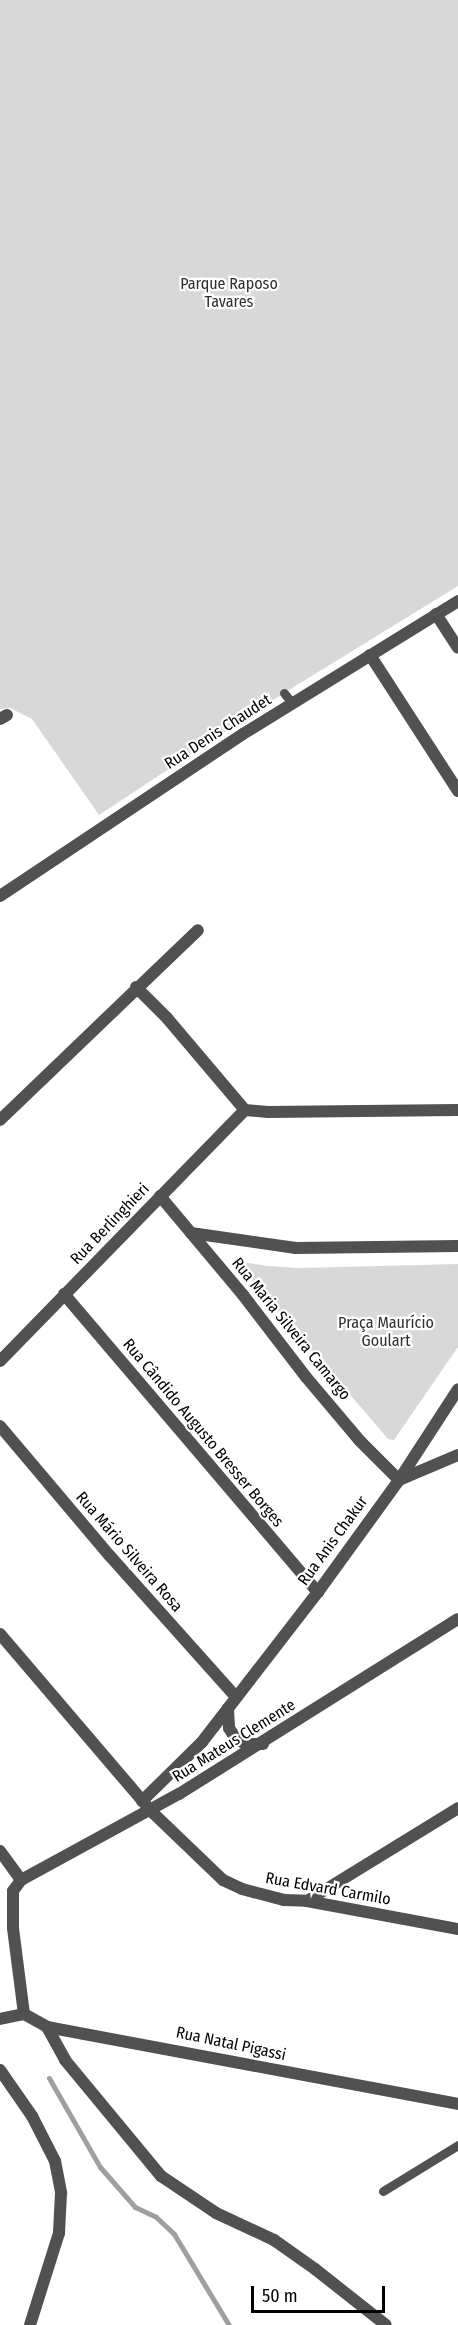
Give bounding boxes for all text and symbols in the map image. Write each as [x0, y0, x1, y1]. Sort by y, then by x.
park label: Parque Raposo Tavares [180, 274, 278, 312]
street label: Rua Denis Chaudet [161, 690, 275, 774]
street label: Rua Berlinghieri [67, 1180, 153, 1268]
street label: Rua Maria Silveira Camargo [228, 1254, 354, 1404]
park label: Praça Maurício Goulart [338, 1313, 434, 1351]
street label: Rua Cândido Augusto Bresser Borges [119, 1335, 287, 1531]
street label: Rua Mário Silveira Rosa [72, 1488, 186, 1616]
street label: Rua Anis Chakur [294, 1493, 372, 1589]
street label: Rua Mateus Clemente [169, 1695, 299, 1787]
street label: Rua Edvard Carmilo [264, 1869, 392, 1909]
street label: Rua Natal Pigassi [174, 2023, 288, 2065]
scale bar [254, 2274, 388, 2312]
text: 50 m [262, 2285, 298, 2307]

